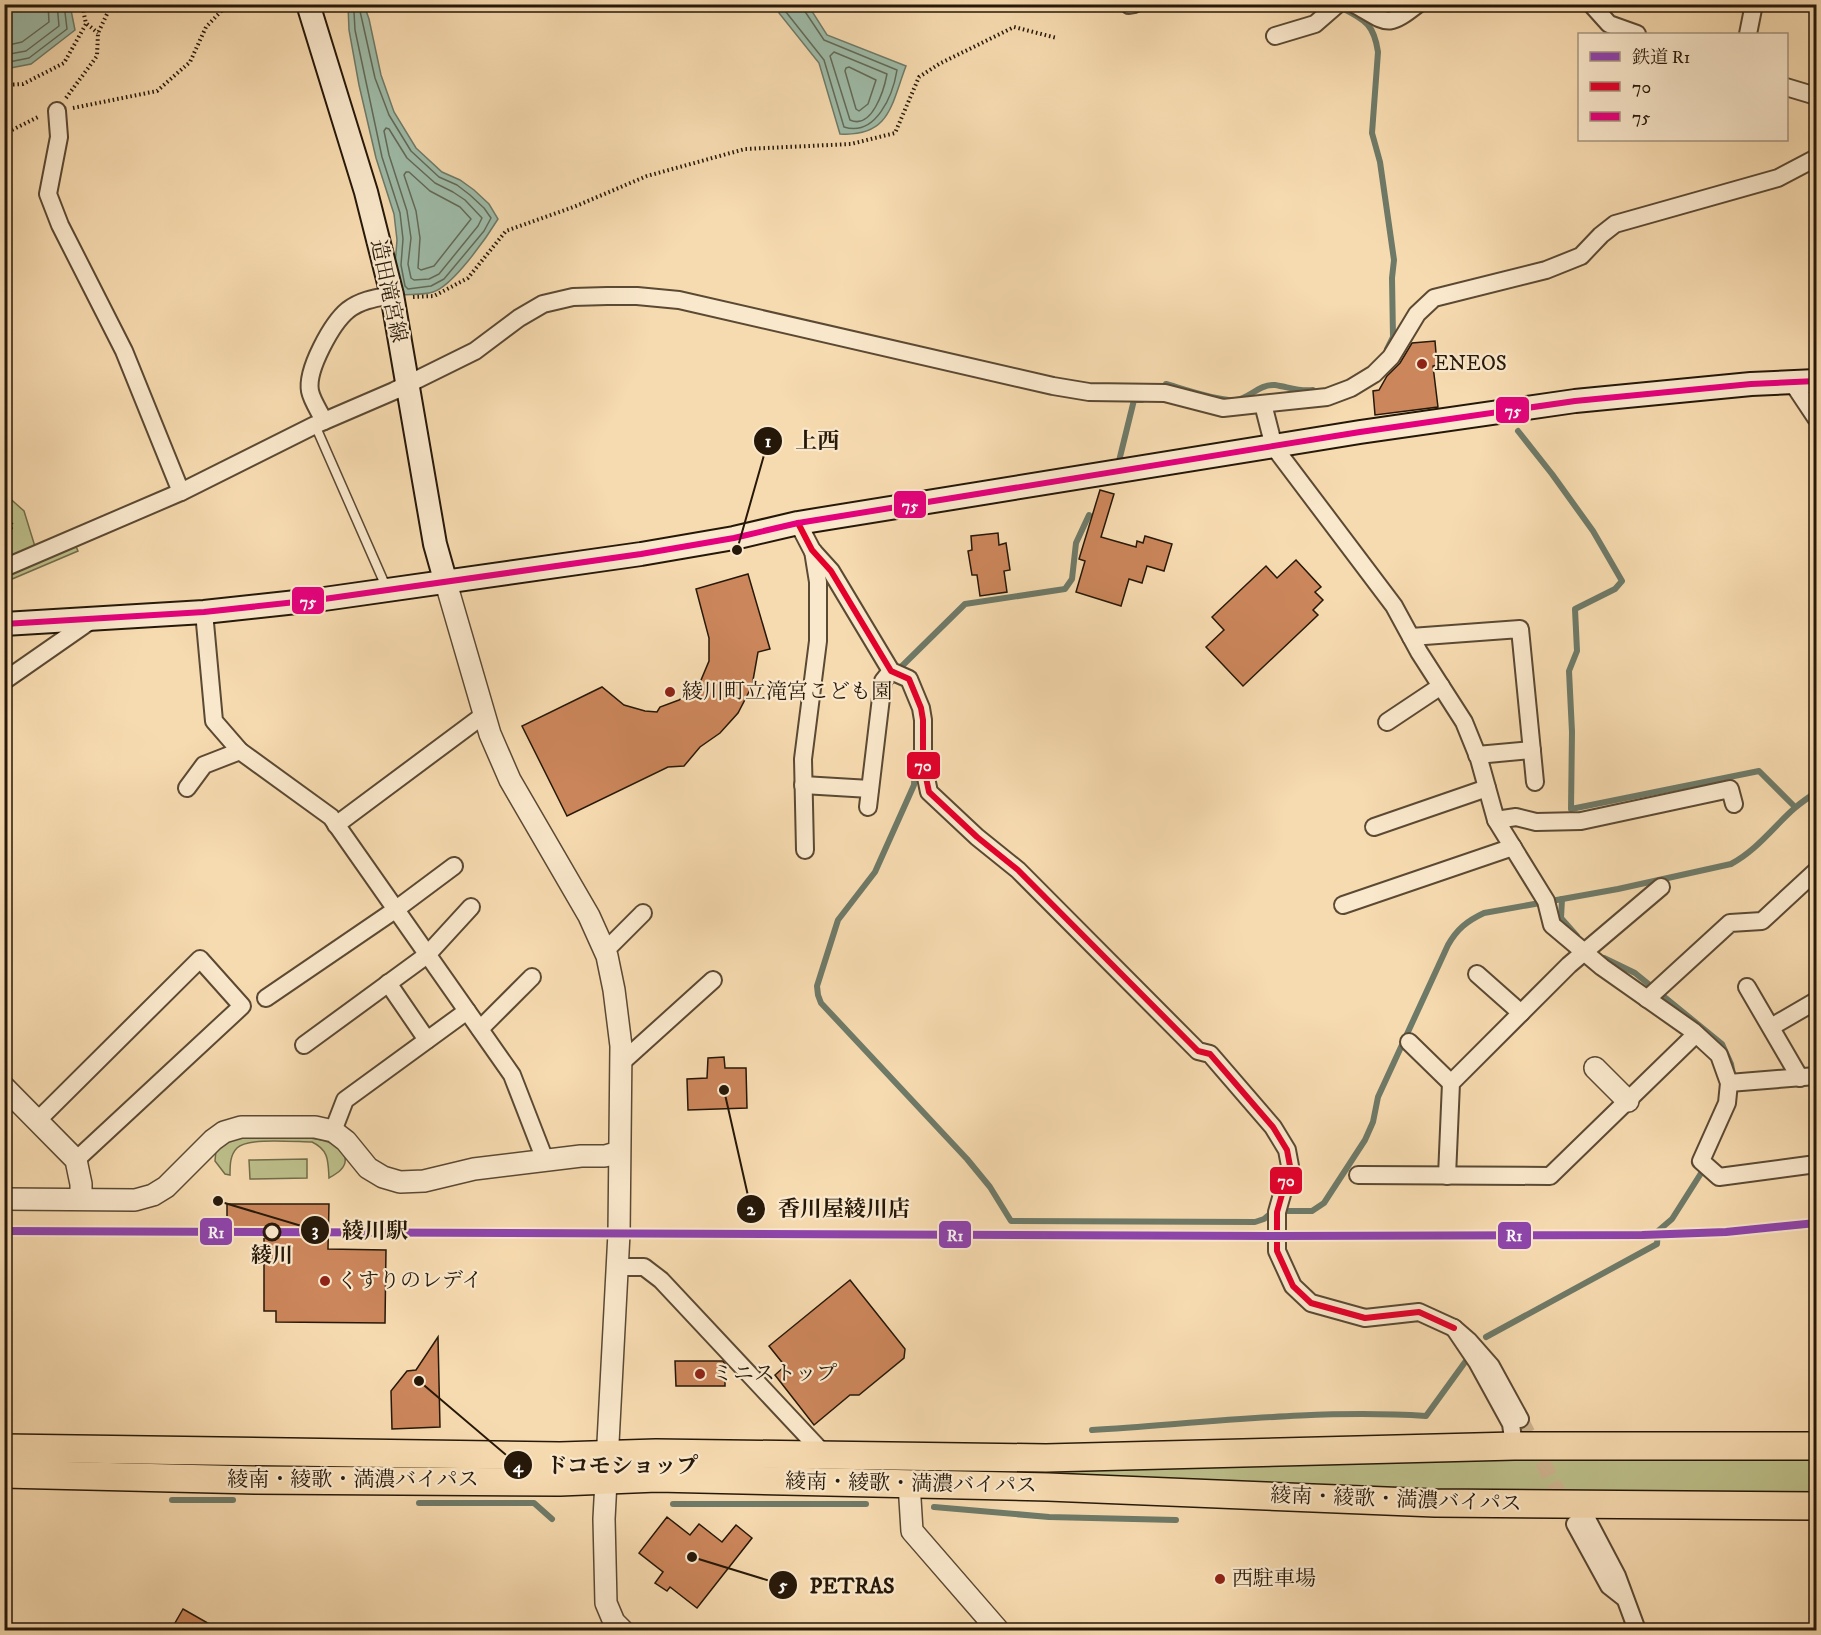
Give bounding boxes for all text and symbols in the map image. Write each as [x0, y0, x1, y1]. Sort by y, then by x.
legend [1578, 33, 1788, 141]
text: 鉄道 R1 [1632, 47, 1690, 69]
text: 70 [1632, 77, 1651, 99]
text: 75 [1632, 107, 1650, 129]
street label: 造田滝宮線 [364, 237, 412, 345]
place label: ENEOS [1434, 351, 1507, 377]
marker: ENEOS [1415, 357, 1429, 371]
line badge: 75 [1495, 396, 1530, 424]
text: 75 [1505, 401, 1521, 421]
callout: 上西 [753, 421, 851, 461]
text: 上西 [795, 428, 839, 455]
text: 1 [765, 431, 772, 453]
line badge: 75 [893, 490, 927, 519]
text: 75 [902, 496, 918, 516]
line badge: 75 [291, 586, 325, 615]
text: 75 [300, 592, 316, 612]
place label: 綾川町立滝宮こども園 [682, 679, 892, 705]
marker: 綾川町立滝宮こども園 [663, 685, 677, 699]
line badge: 70 [906, 751, 941, 780]
text: 70 [914, 756, 932, 776]
line badge: 70 [1269, 1166, 1303, 1195]
text: 70 [1277, 1171, 1295, 1191]
callout: 香川屋綾川店 [736, 1189, 922, 1229]
text: 香川屋綾川店 [778, 1196, 910, 1223]
text: 2 [747, 1199, 757, 1221]
callout: 綾川駅 [300, 1210, 420, 1250]
line badge: R1 [199, 1217, 233, 1246]
text: 綾川駅 [342, 1218, 408, 1245]
text: 3 [312, 1220, 319, 1242]
line badge: R1 [938, 1220, 972, 1249]
line badge: R1 [1497, 1221, 1532, 1250]
text: R1 [208, 1223, 224, 1243]
marker: 綾川 [263, 1223, 281, 1241]
text: R1 [947, 1226, 963, 1246]
text: R1 [1506, 1226, 1522, 1246]
place label: 綾川 [251, 1243, 293, 1269]
place label: くすりのレデイ [337, 1268, 483, 1294]
marker: くすりのレデイ [318, 1274, 332, 1288]
place label: ミニストップ [712, 1361, 837, 1387]
marker: ミニストップ [693, 1367, 707, 1381]
callout: ドコモショップ [503, 1445, 711, 1485]
text: ドコモショップ [546, 1453, 698, 1480]
text: 4 [512, 1456, 524, 1478]
street label: 綾南・綾歌・満濃バイパス [227, 1467, 479, 1493]
street label: 綾南・綾歌・満濃バイパス [785, 1469, 1037, 1499]
street label: 綾南・綾歌・満濃バイパス [1270, 1483, 1522, 1517]
callout: PETRAS [768, 1565, 907, 1605]
place label: 西駐車場 [1232, 1566, 1316, 1592]
marker: 西駐車場 [1213, 1572, 1227, 1586]
text: PETRAS [809, 1573, 895, 1600]
text: 5 [778, 1575, 788, 1597]

